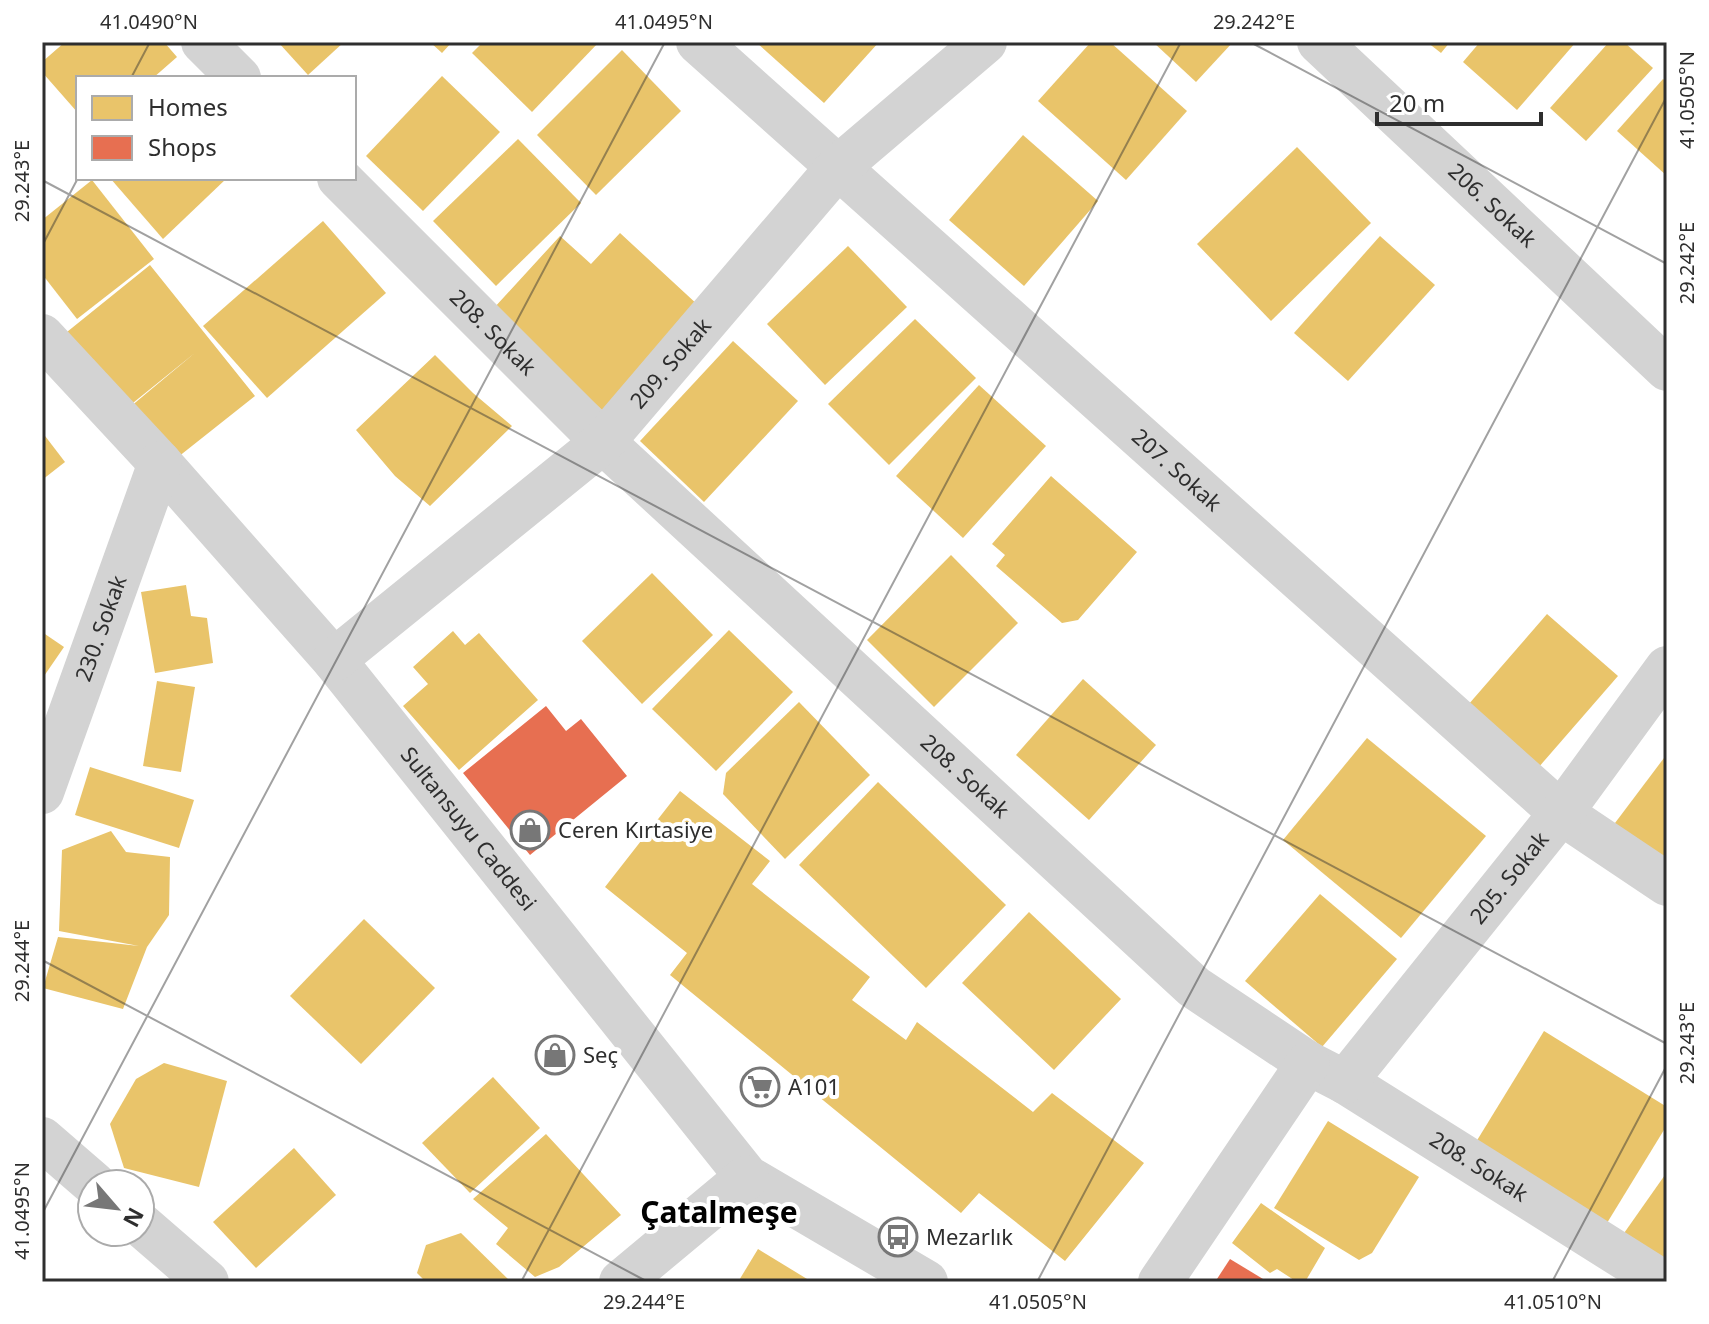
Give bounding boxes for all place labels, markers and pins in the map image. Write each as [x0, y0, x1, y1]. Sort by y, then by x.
shop icon: Ceren Kırtasiye [509, 809, 551, 851]
place label: Ceren Kırtasiye [558, 814, 713, 844]
shop icon: Seç [534, 1034, 576, 1076]
place label: Seç [583, 1039, 618, 1069]
supermarket icon: A101 [739, 1066, 781, 1108]
place label: A101 [788, 1071, 840, 1101]
bus stop icon: Mezarlık [877, 1216, 919, 1258]
place label: Mezarlık [926, 1221, 1013, 1251]

